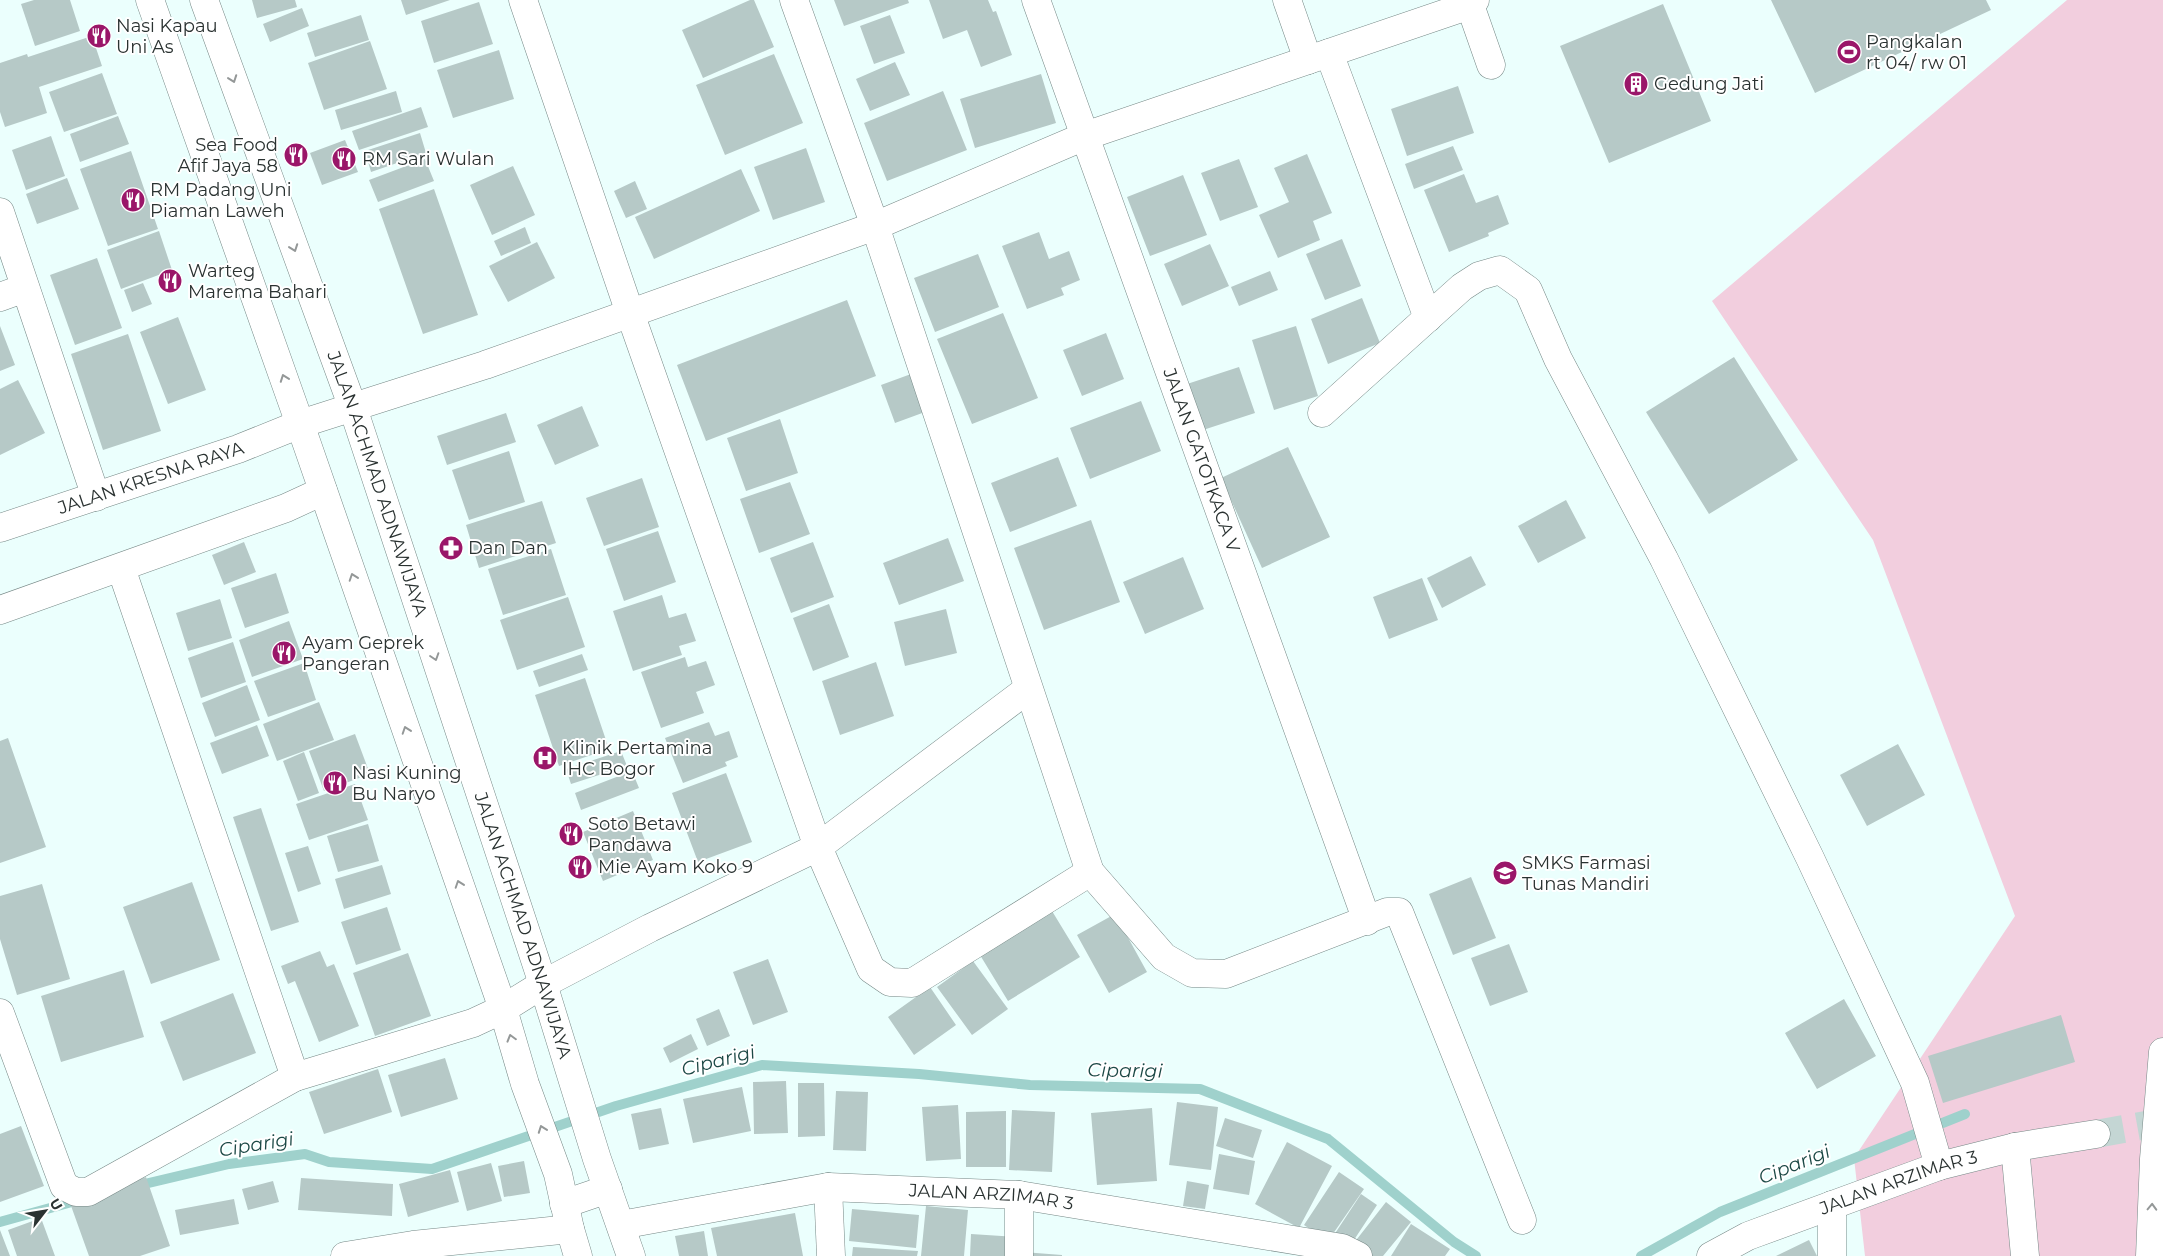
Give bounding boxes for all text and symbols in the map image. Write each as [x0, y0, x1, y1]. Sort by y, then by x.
place label: Nasi Kapau Uni As [116, 15, 218, 58]
restaurant icon: Nasi Kapau Uni As [86, 23, 112, 49]
place label: Pangkalan rt 04/ rw 01 [1866, 31, 1967, 74]
sports icon: Pangkalan rt 04/ rw 01 [1836, 39, 1862, 65]
building icon: Gedung Jati [1623, 71, 1649, 97]
place label: Gedung Jati [1654, 73, 1764, 95]
one-way arrow [227, 74, 237, 82]
place label: Sea Food Afif Jaya 58 [178, 134, 278, 177]
restaurant icon: Sea Food Afif Jaya 58 [283, 142, 309, 168]
restaurant icon: RM Sari Wulan [331, 146, 357, 172]
place label: RM Sari Wulan [362, 148, 494, 170]
place label: RM Padang Uni Piaman Laweh [150, 179, 292, 222]
restaurant icon: RM Padang Uni Piaman Laweh [120, 187, 146, 213]
one-way arrow [288, 243, 298, 252]
place label: Warteg Marema Bahari [188, 260, 327, 303]
restaurant icon: Warteg Marema Bahari [157, 268, 183, 294]
street label: JALAN ACHMAD ADNAWIJAYA [322, 347, 432, 619]
street label: JALAN GATOTKACA V [1158, 364, 1245, 556]
one-way arrow [280, 374, 290, 383]
street label: JALAN KRESNA RAYA [54, 437, 247, 519]
pharmacy icon: Dan Dan [438, 535, 464, 561]
place label: Dan Dan [468, 537, 548, 559]
one-way arrow [348, 573, 358, 581]
place label: Ayam Geprek Pangeran [302, 632, 424, 675]
restaurant icon: Ayam Geprek Pangeran [271, 640, 297, 666]
one-way arrow [429, 652, 439, 661]
one-way arrow [402, 726, 412, 735]
place label: Klinik Pertamina IHC Bogor [562, 737, 712, 780]
hospital icon: Klinik Pertamina IHC Bogor [532, 745, 558, 771]
place label: Nasi Kuning Bu Naryo [352, 762, 462, 805]
restaurant icon: Nasi Kuning Bu Naryo [322, 770, 348, 796]
street label: JALAN ACHMAD ADNAWIJAYA [469, 789, 576, 1061]
place label: Soto Betawi Pandawa [588, 813, 696, 856]
restaurant icon: Soto Betawi Pandawa [558, 821, 584, 847]
place label: SMKS Farmasi Tunas Mandiri [1522, 852, 1651, 895]
restaurant icon: Mie Ayam Koko 9 [567, 854, 593, 880]
place label: Mie Ayam Koko 9 [598, 856, 753, 878]
school or university icon: SMKS Farmasi Tunas Mandiri [1492, 860, 1518, 886]
one-way arrow [455, 880, 465, 888]
one-way arrow [507, 1034, 517, 1042]
water label: Ciparigi [679, 1040, 758, 1081]
water label: Ciparigi [1087, 1058, 1164, 1083]
one-way arrow [538, 1125, 548, 1134]
water label: Ciparigi [217, 1127, 296, 1162]
water label: Ciparigi [1755, 1139, 1834, 1189]
street label: JALAN ARZIMAR 3 [1816, 1146, 1980, 1220]
street label: JALAN ARZIMAR 3 [907, 1179, 1075, 1215]
north arrow [20, 1186, 70, 1236]
text: U [46, 1195, 67, 1214]
one-way arrow [2147, 1203, 2157, 1211]

